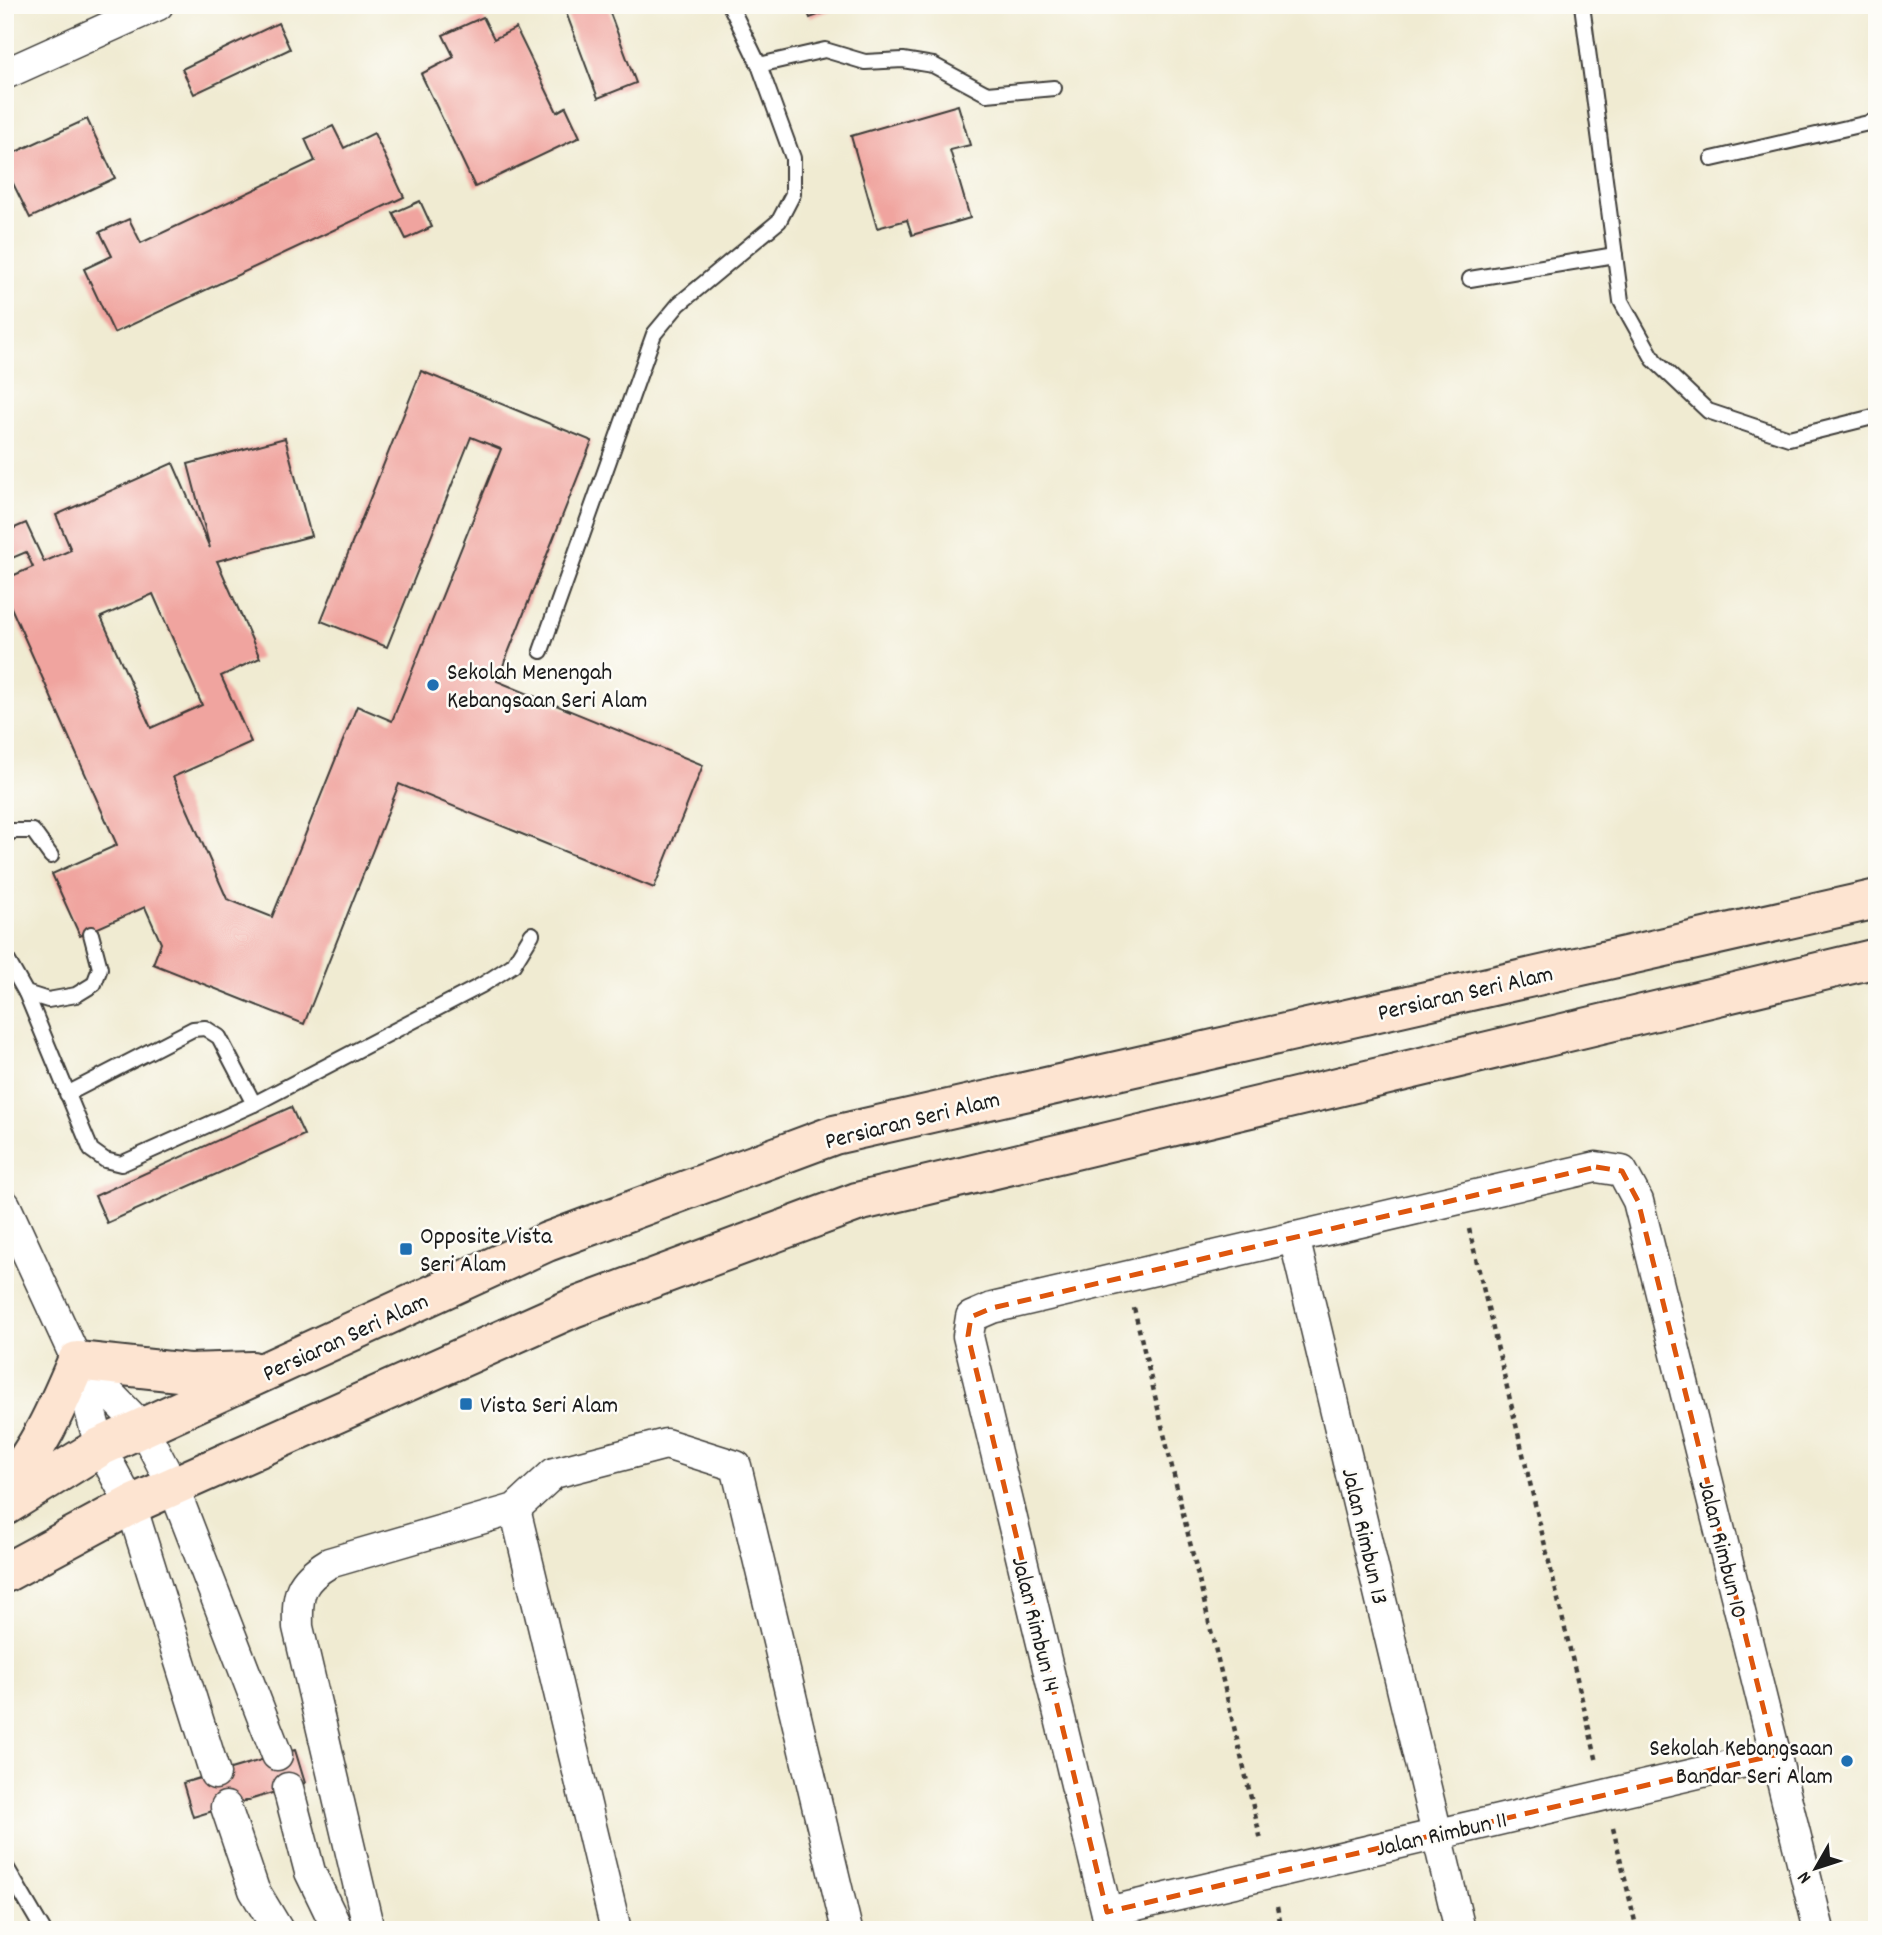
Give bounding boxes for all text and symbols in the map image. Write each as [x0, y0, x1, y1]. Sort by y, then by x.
place label: Sekolah Menengah Kebangsaan Seri Alam [447, 657, 648, 719]
marker: Sekolah Menengah Kebangsaan Seri Alam [425, 677, 441, 693]
street label: Persiaran Seri Alam [1374, 958, 1557, 1032]
street label: Persiaran Seri Alam [822, 1084, 1004, 1160]
place label: Opposite Vista Seri Alam [420, 1221, 553, 1283]
marker: Opposite Vista Seri Alam [398, 1241, 414, 1257]
street label: Persiaran Seri Alam [258, 1285, 435, 1392]
place label: Vista Seri Alam [480, 1390, 618, 1424]
marker: Vista Seri Alam [458, 1396, 474, 1412]
street label: Jalan Rimbun 13 [1331, 1465, 1395, 1608]
street label: Jalan Rimbun 10 [1687, 1477, 1755, 1623]
street label: Jalan Rimbun 14 [1001, 1553, 1067, 1696]
place label: Sekolah Kebangsaan Bandar Seri Alam [1649, 1733, 1833, 1795]
marker: Sekolah Kebangsaan Bandar Seri Alam [1839, 1753, 1855, 1769]
street label: Jalan Rimbun 11 [1373, 1804, 1511, 1868]
north arrow [1780, 1834, 1850, 1904]
text: N [1792, 1864, 1819, 1889]

